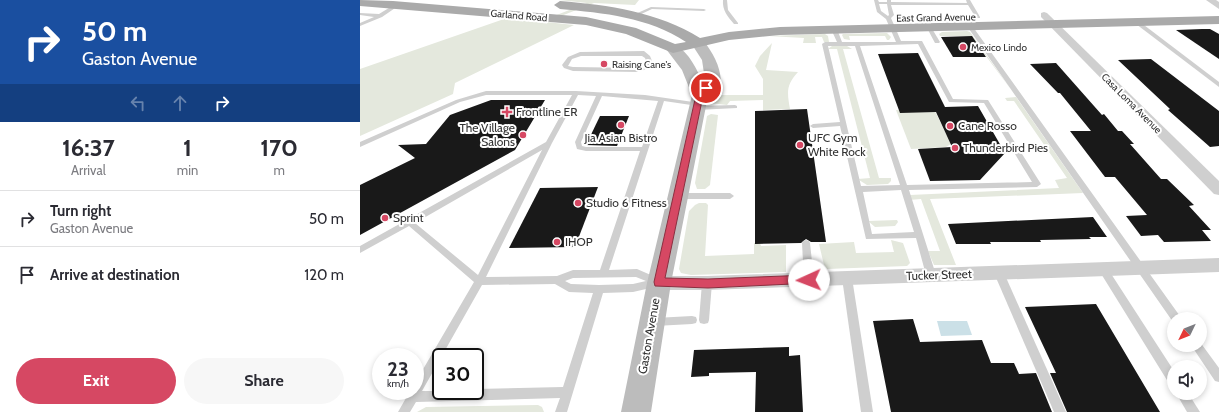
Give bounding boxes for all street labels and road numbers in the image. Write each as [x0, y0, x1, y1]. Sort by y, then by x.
street label: Garland Road [490, 7, 548, 24]
street label: East Grand Avenue [896, 10, 976, 25]
street label: Casa Loma Avenue [1099, 70, 1165, 136]
street label: Tucker Street [906, 266, 972, 283]
street label: Gaston Avenue [634, 297, 663, 375]

